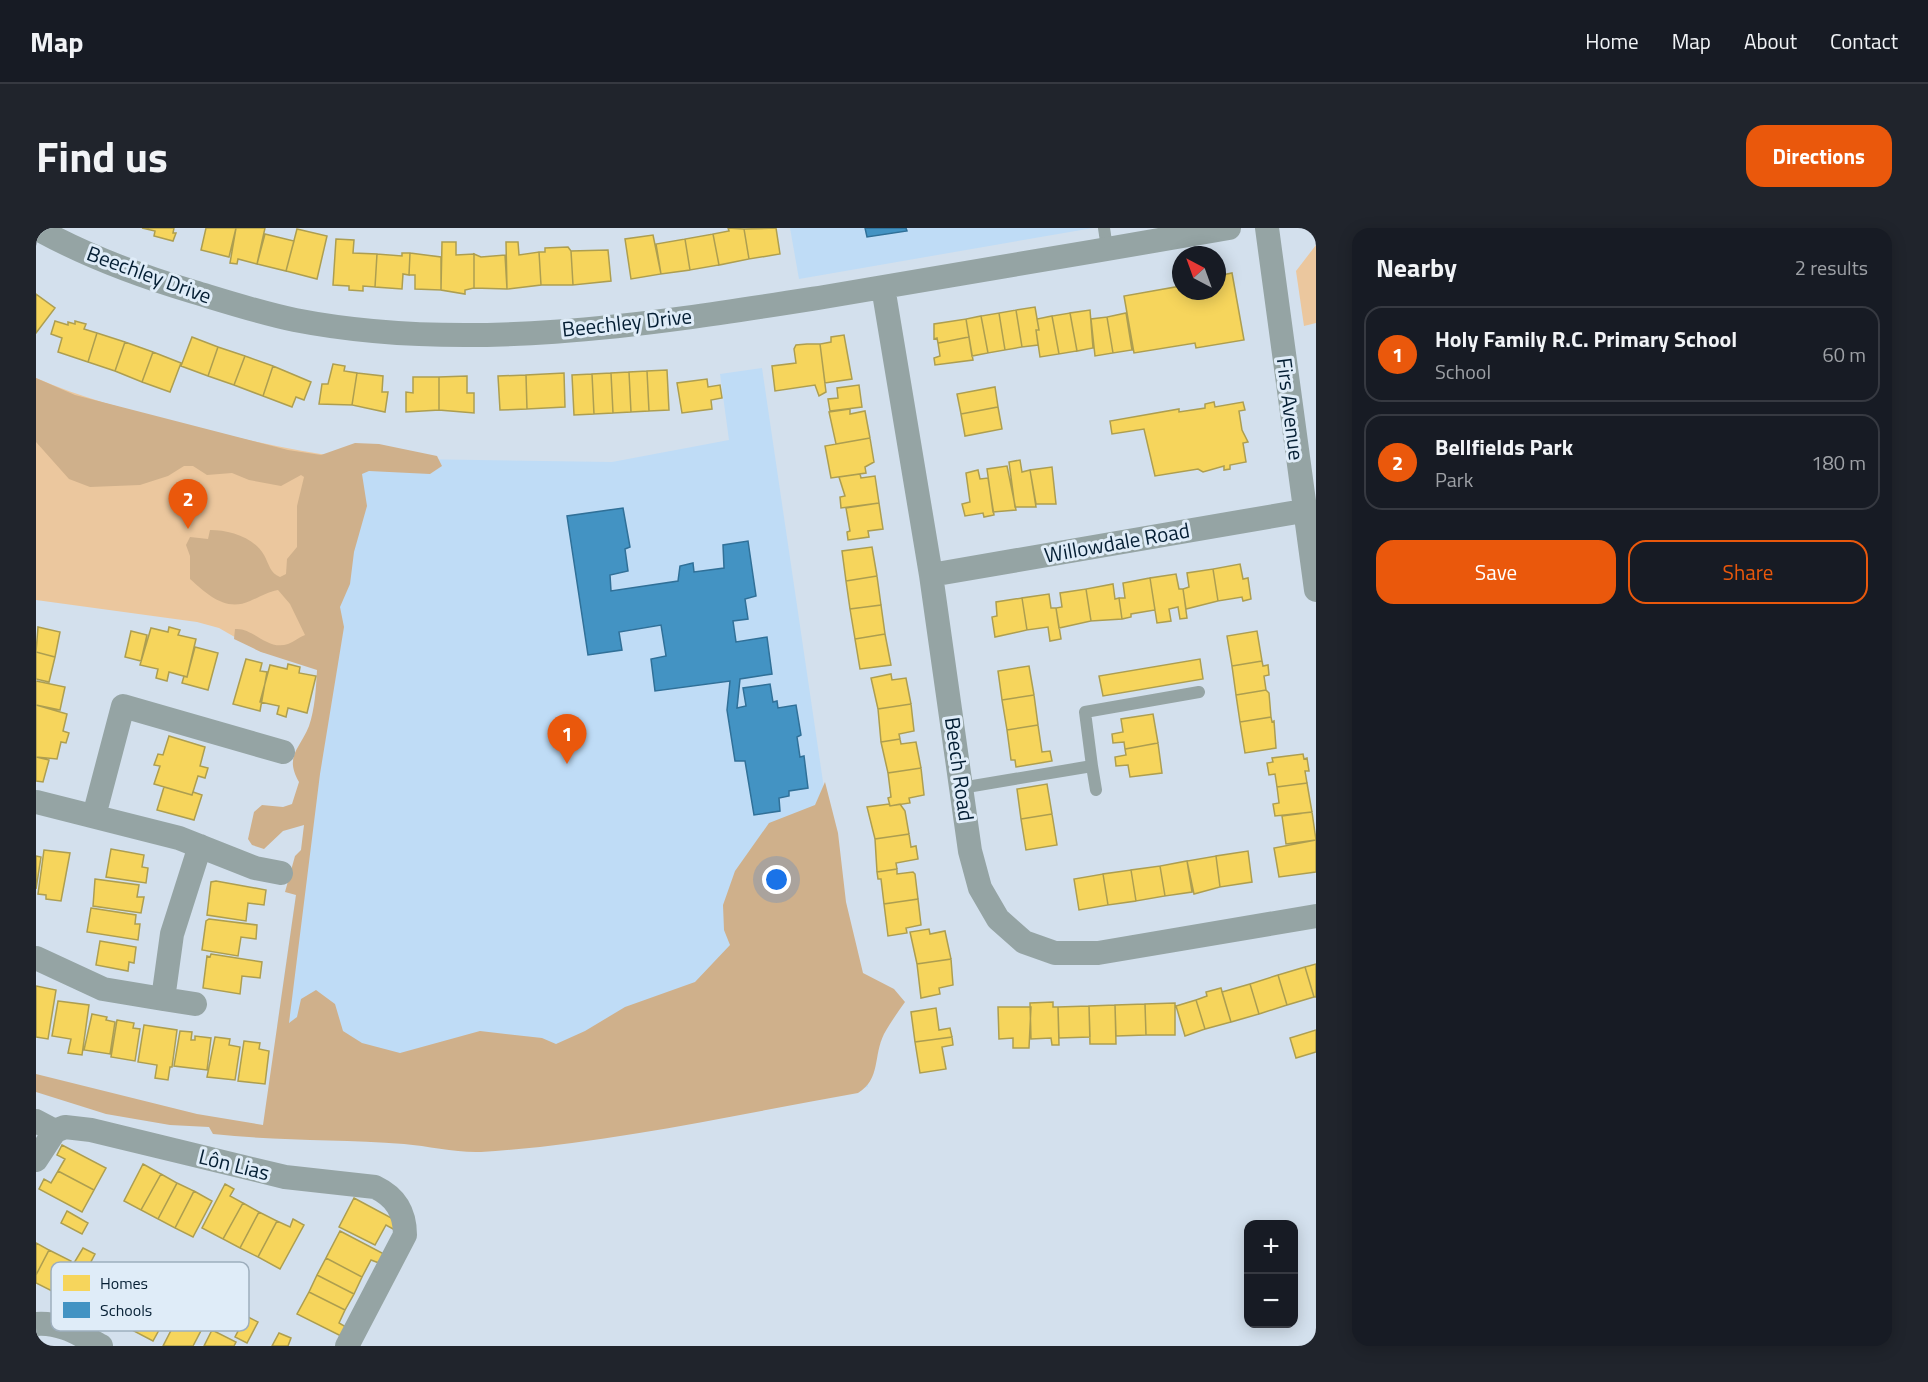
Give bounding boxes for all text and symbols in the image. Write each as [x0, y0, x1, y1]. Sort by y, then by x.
text: Map [30, 20, 84, 63]
text: Home [1585, 25, 1639, 57]
text: Map [1672, 25, 1711, 57]
text: About [1744, 25, 1797, 57]
text: Contact [1830, 25, 1898, 57]
text: Find us [36, 124, 168, 188]
button: Directions [1746, 125, 1892, 187]
street label: Beechley Drive [83, 237, 216, 311]
north arrow [1172, 246, 1226, 300]
text: Nearby [1376, 248, 1457, 287]
text: 2 results [1795, 252, 1868, 283]
street label: Beechley Drive [560, 299, 693, 345]
text: Holy Family R.C. Primary School [1435, 322, 1737, 356]
text: 1 [1392, 339, 1403, 370]
text: 60 m [1822, 339, 1866, 370]
street label: Firs Avenue [1269, 356, 1313, 462]
text: School [1435, 356, 1491, 387]
text: Bellfields Park [1435, 430, 1573, 464]
text: 2 [1392, 447, 1403, 478]
text: 180 m [1811, 447, 1866, 478]
text: Park [1435, 464, 1473, 495]
pin: 2 [168, 480, 208, 529]
street label: Willowdale Road [1042, 513, 1192, 571]
button: Save [1376, 540, 1616, 604]
button: Share [1628, 540, 1868, 604]
pin: 1 [548, 714, 586, 764]
street label: Beech Road [937, 715, 983, 823]
your location [762, 865, 791, 894]
street label: Lôn Lias [195, 1140, 273, 1188]
map controls [1244, 1220, 1298, 1328]
button: + [1244, 1220, 1298, 1274]
legend [51, 1262, 249, 1331]
text: Homes [100, 1271, 148, 1295]
button: − [1244, 1274, 1298, 1328]
text: Schools [100, 1298, 152, 1322]

